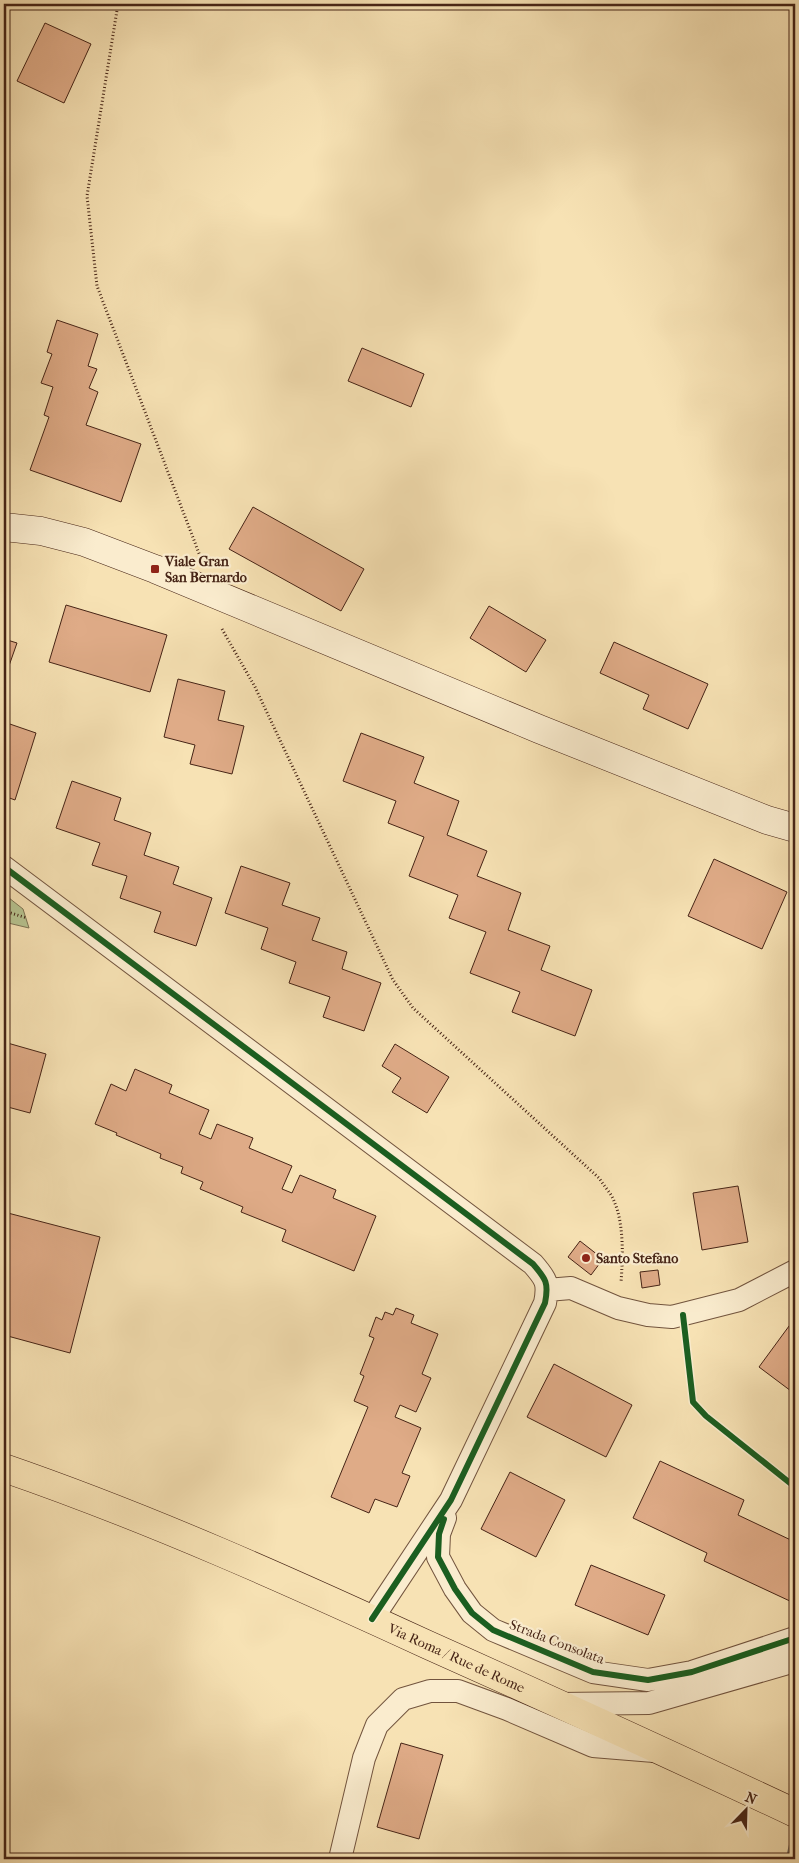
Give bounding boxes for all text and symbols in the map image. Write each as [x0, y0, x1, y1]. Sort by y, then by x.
place label: Viale Gran San Bernardo [164, 553, 247, 586]
marker: Viale Gran San Bernardo [149, 563, 161, 575]
place label: Santo Stefano [596, 1250, 678, 1267]
marker: Santo Stefano [580, 1252, 592, 1264]
street label: Strada Consolata [507, 1616, 607, 1668]
street label: Via Roma / Rue de Rome [385, 1619, 528, 1696]
north arrow [722, 1786, 772, 1836]
text: N [743, 1789, 759, 1809]

